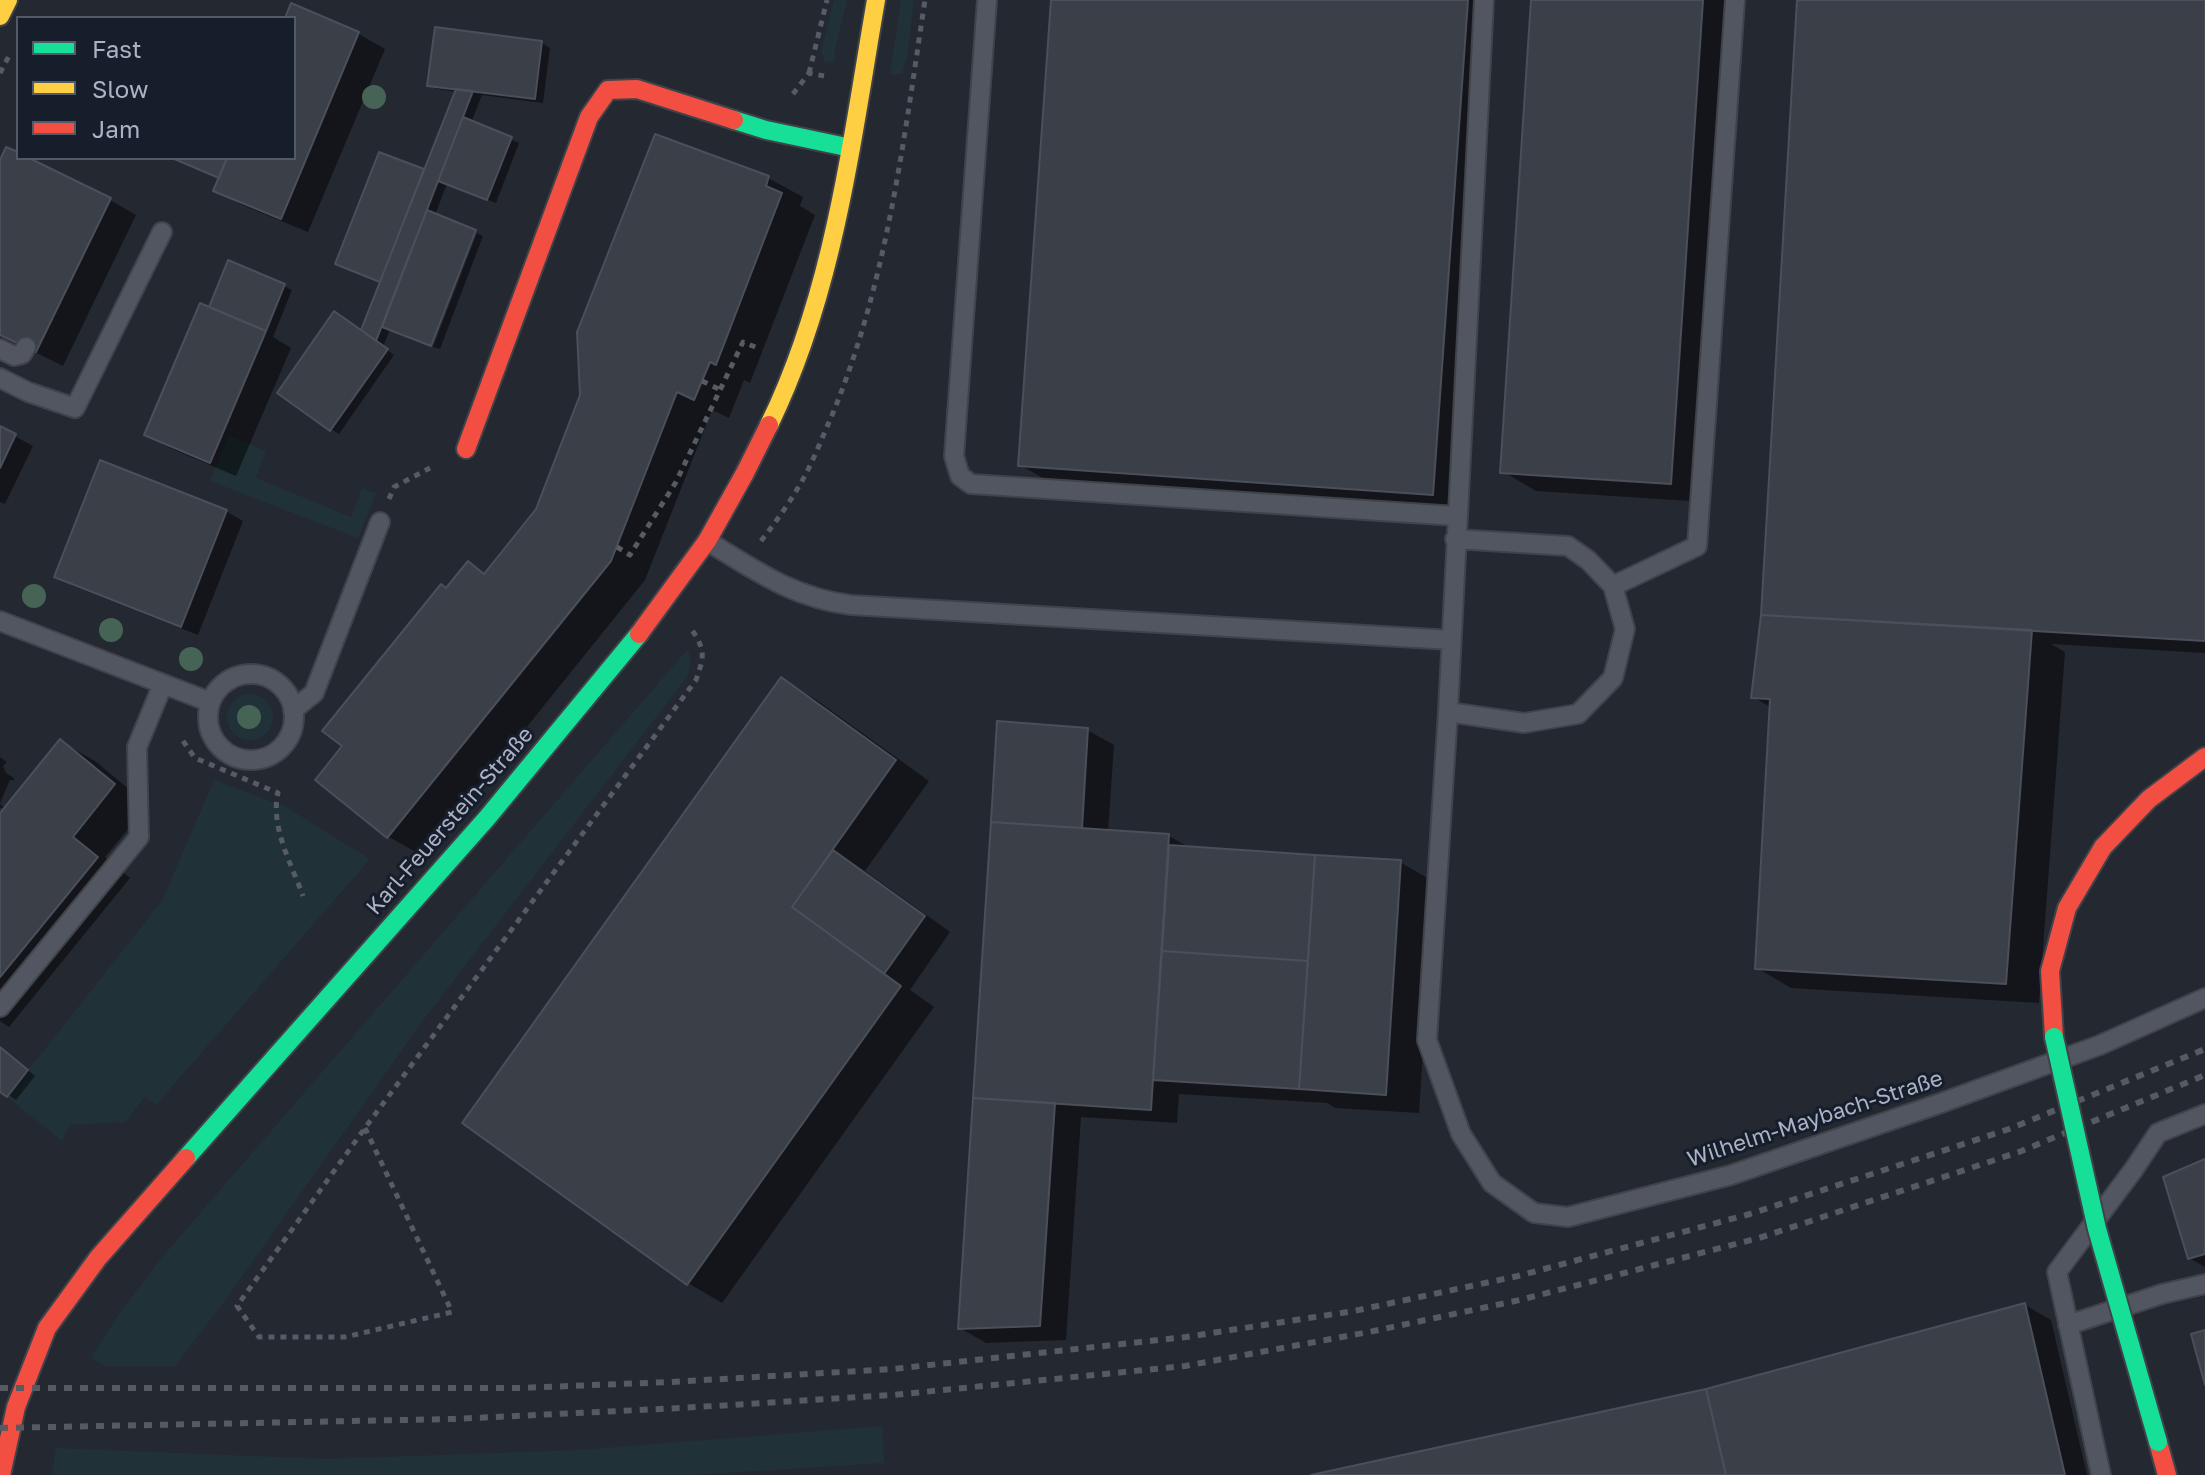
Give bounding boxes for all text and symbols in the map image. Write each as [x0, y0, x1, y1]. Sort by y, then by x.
legend [16, 16, 296, 160]
text: Fast [92, 34, 142, 63]
text: Slow [92, 74, 148, 103]
text: Jam [92, 114, 140, 143]
street label: Karl-Feuerstein-Straße [361, 722, 539, 920]
street label: Wilhelm-Maybach-Straße [1684, 1065, 1946, 1173]

